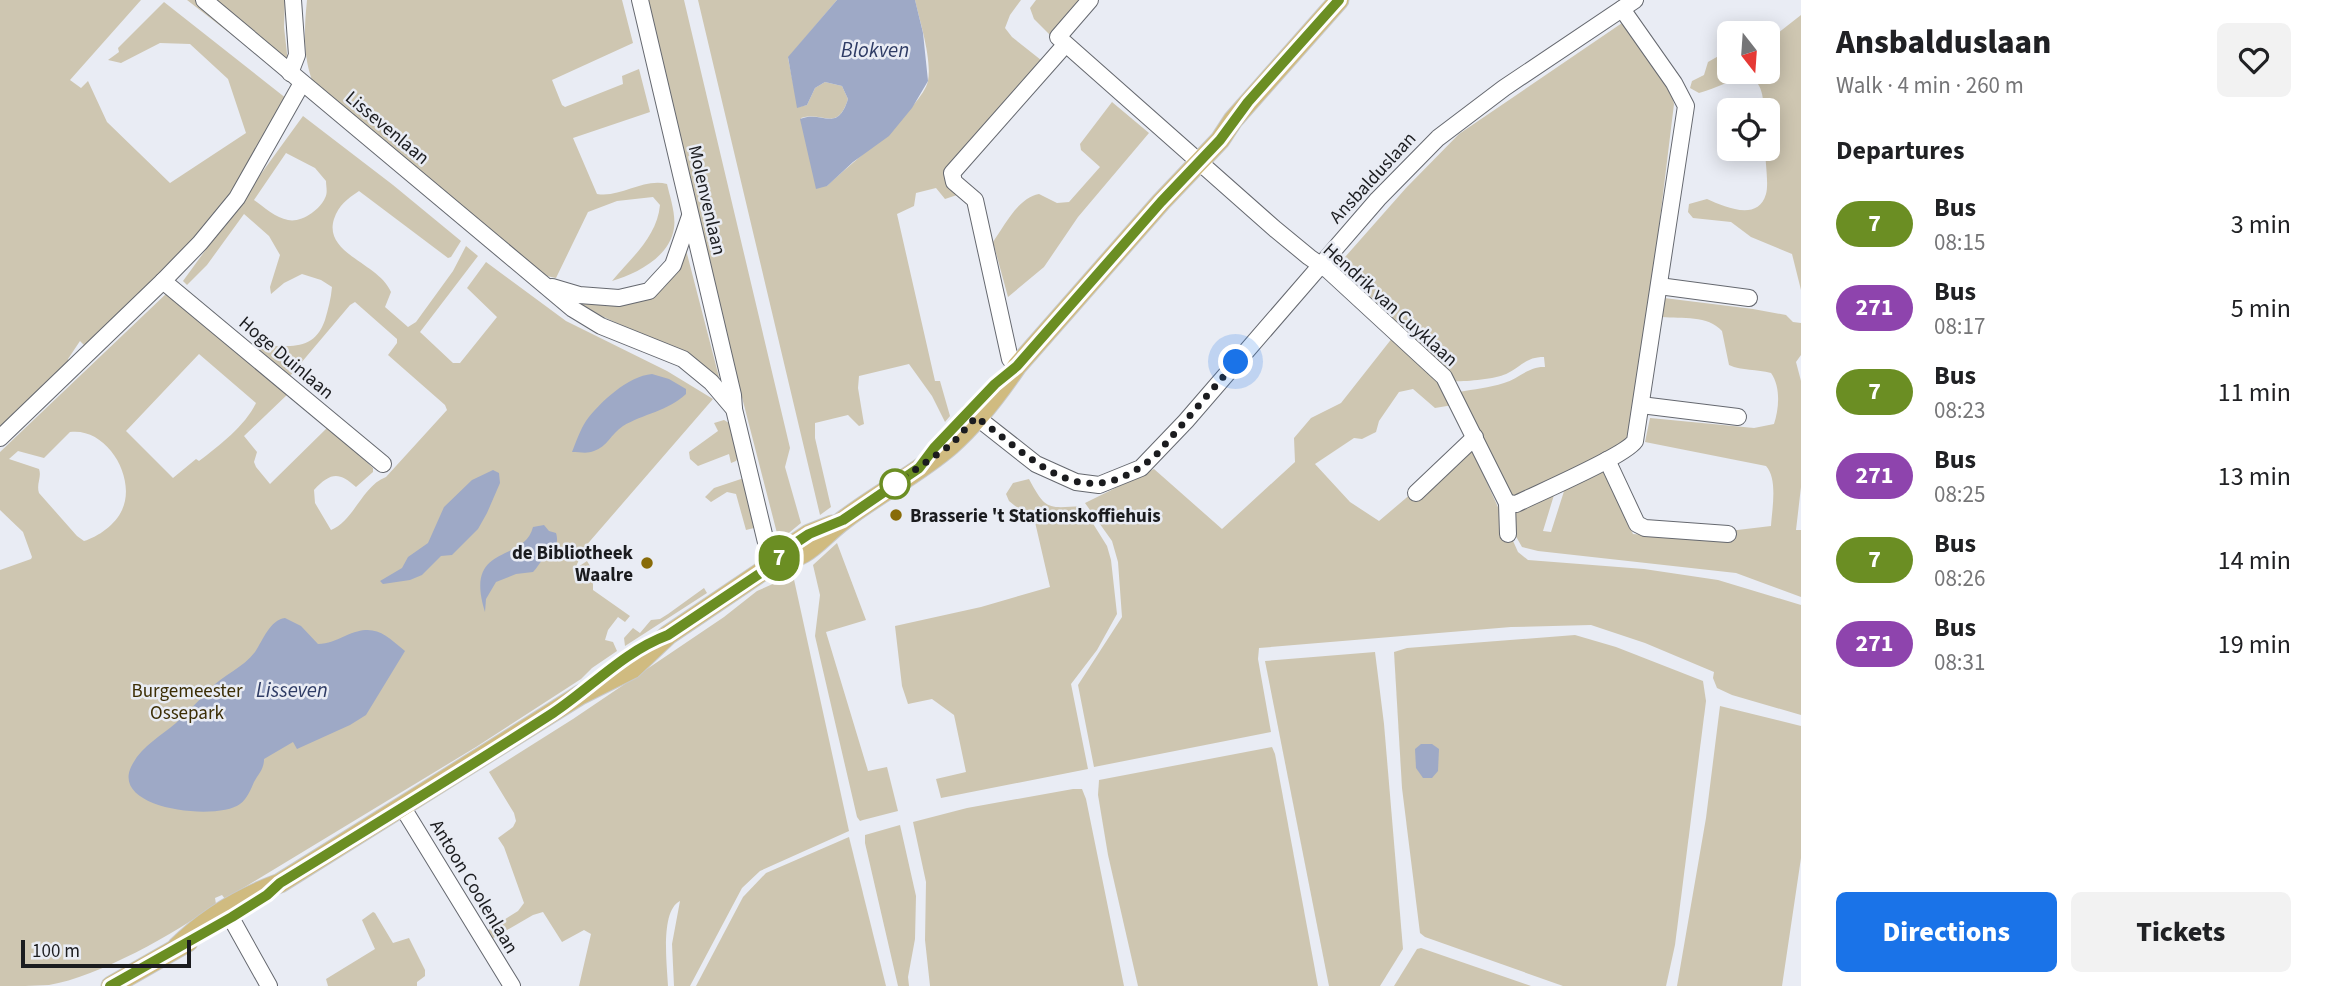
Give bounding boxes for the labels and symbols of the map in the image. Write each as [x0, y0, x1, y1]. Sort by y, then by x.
north arrow [1717, 21, 1780, 84]
water label: Blokven [841, 35, 909, 65]
street label: Lissevenlaan [339, 85, 435, 171]
street label: Ansbalduslaan [1323, 126, 1423, 230]
street label: Molenvenlaan [681, 143, 732, 258]
street label: Hendrik van Cuyklaan [1317, 237, 1463, 373]
street label: Hoge Duinlaan [233, 310, 339, 406]
your location [1218, 344, 1253, 379]
unlabelled marker [880, 469, 910, 499]
place label: Brasserie 't Stationskoffiehuis [910, 503, 1161, 530]
marker: Brasserie 't Stationskoffiehuis [888, 507, 904, 523]
line badge: 7 [756, 535, 802, 581]
place label: de Bibliotheek Waalre [512, 540, 634, 589]
marker: de Bibliotheek Waalre [639, 555, 655, 571]
water label: Lisseven [256, 675, 328, 705]
park label: Burgemeester Ossepark [131, 678, 243, 727]
street label: Antoon Coolenlaan [423, 815, 524, 959]
scale bar [21, 937, 191, 969]

